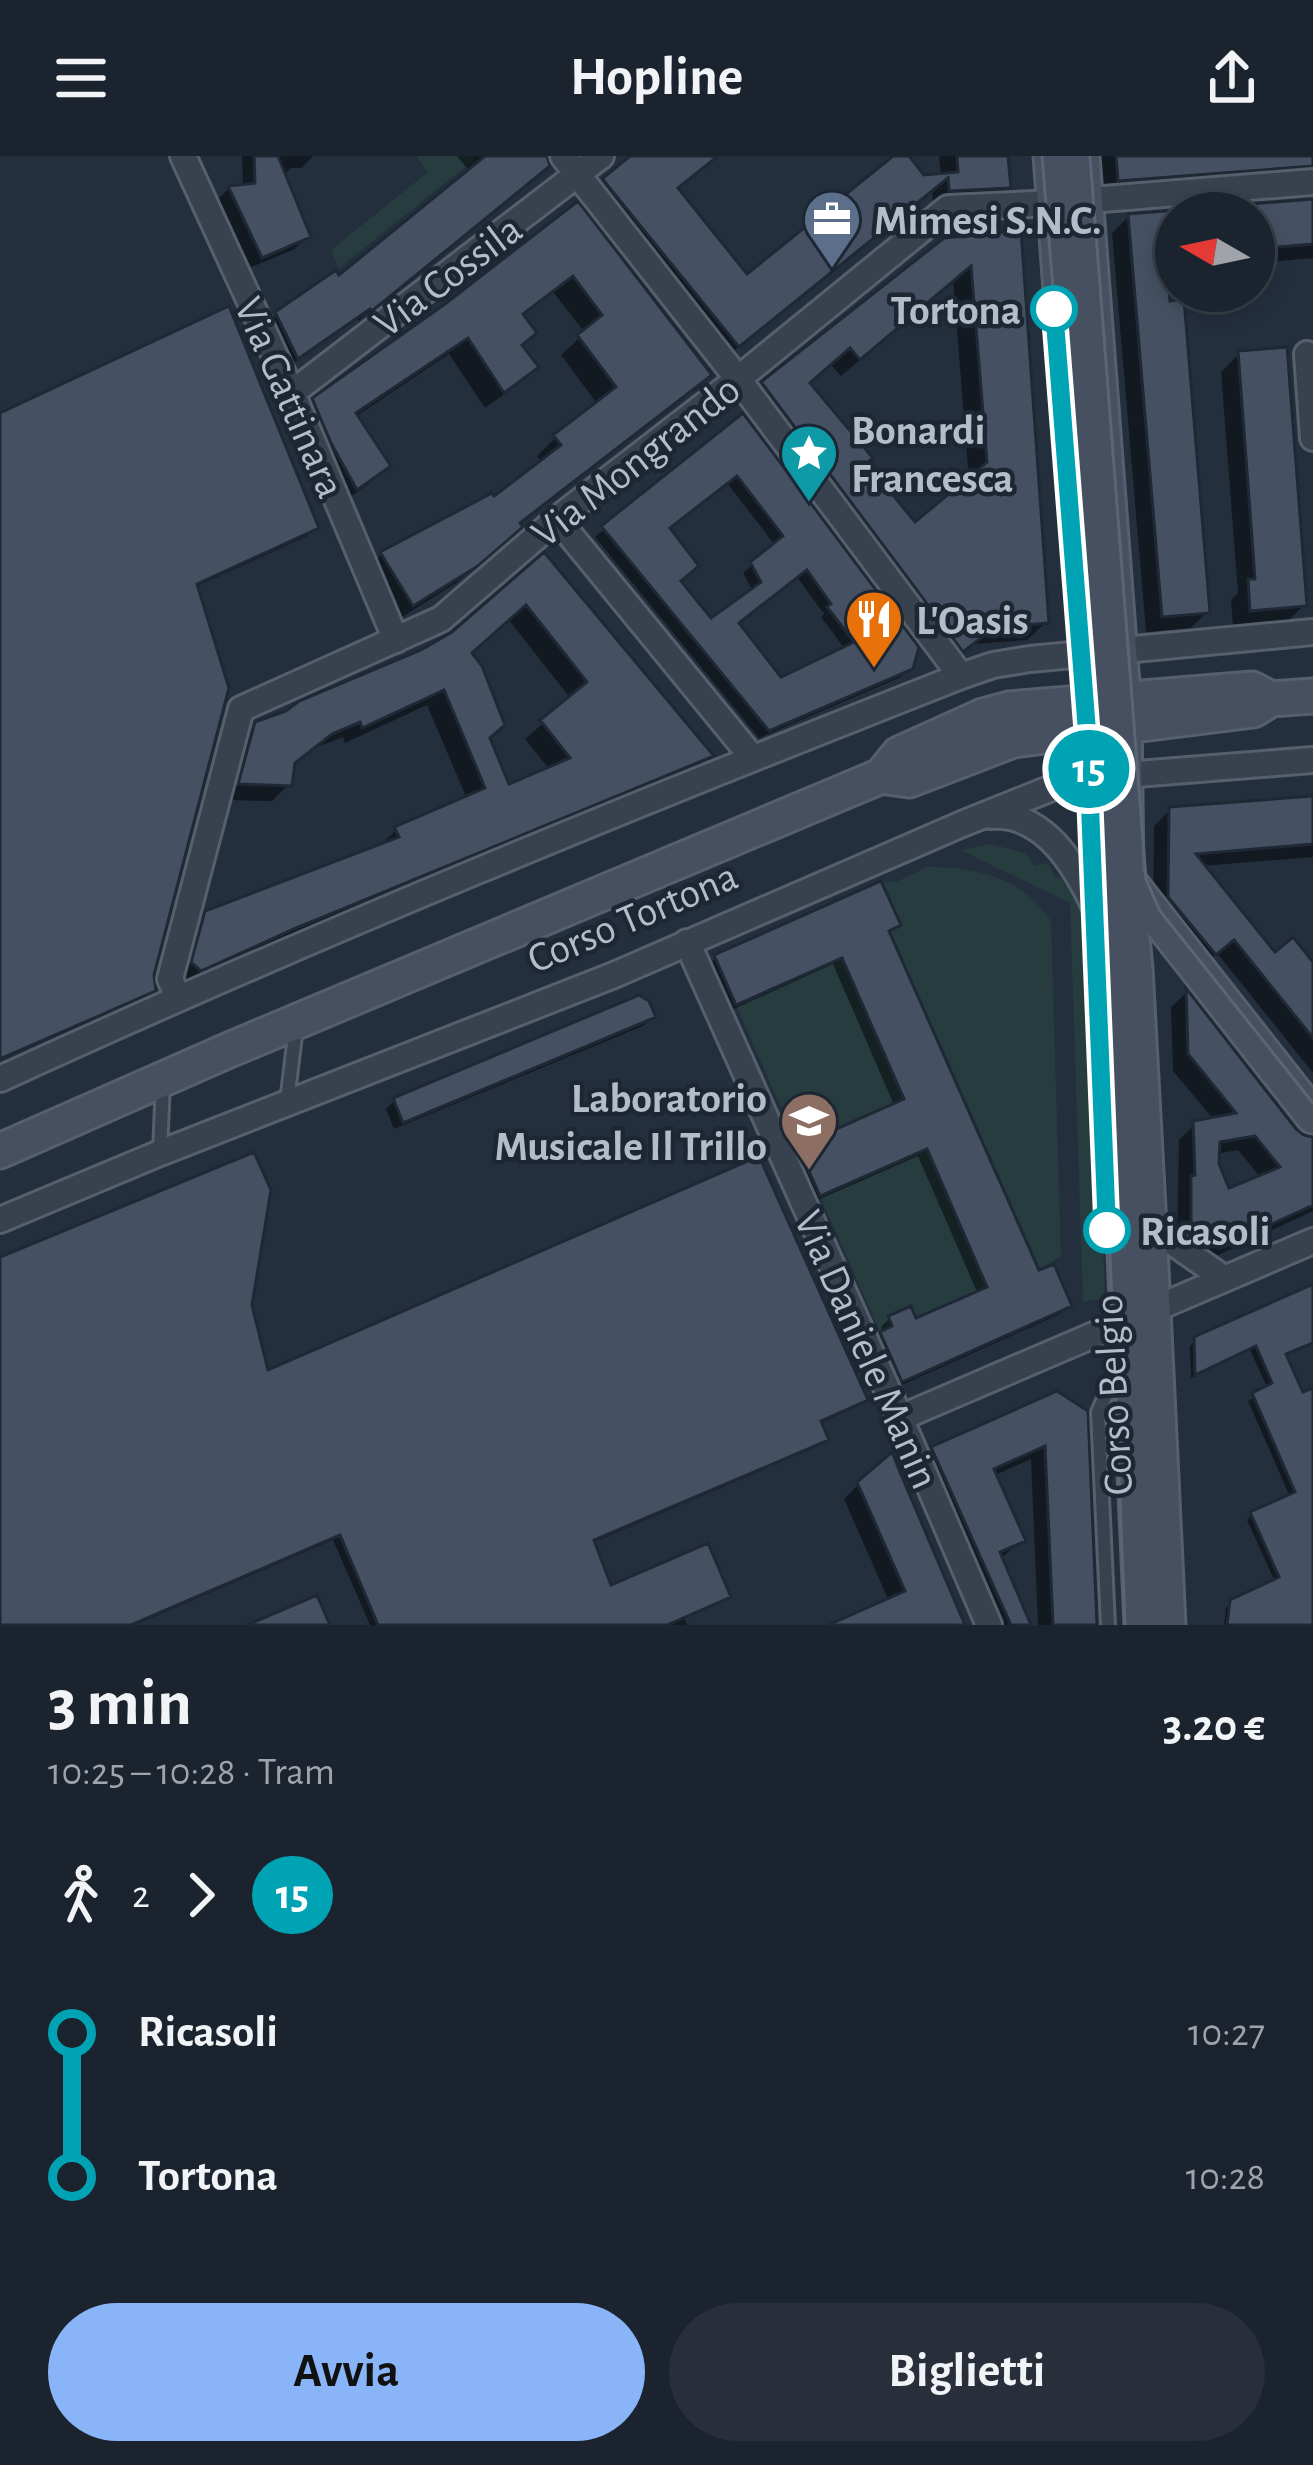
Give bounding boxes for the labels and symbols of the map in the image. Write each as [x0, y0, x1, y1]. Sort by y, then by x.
office icon: Mimesi S.N.C. [801, 188, 863, 270]
north arrow [1155, 192, 1275, 312]
place label: Mimesi S.N.C. [874, 200, 1102, 242]
street label: Via Cossila [367, 208, 530, 345]
marker: Tortona [1032, 287, 1076, 331]
place label: Tortona [890, 290, 1021, 332]
street label: Via Gattinara [226, 291, 352, 504]
street label: Via Mongrando [524, 368, 748, 555]
place label: Bonardi Francesca [851, 410, 1014, 500]
place icon: Bonardi Francesca [778, 422, 840, 504]
restaurant icon: L'Oasis [843, 588, 905, 670]
place label: L'Oasis [916, 600, 1029, 642]
line badge: 15 [1035, 730, 1143, 808]
street label: Corso Tortona [522, 855, 744, 981]
place label: Laboratorio Musicale Il Trillo [494, 1078, 767, 1168]
school or university icon: Laboratorio Musicale Il Trillo [778, 1090, 840, 1172]
street label: Via Daniele Manin [786, 1205, 946, 1495]
marker: Ricasoli [1085, 1208, 1129, 1252]
place label: Ricasoli [1140, 1211, 1271, 1253]
street label: Corso Belgio [1088, 1293, 1140, 1496]

